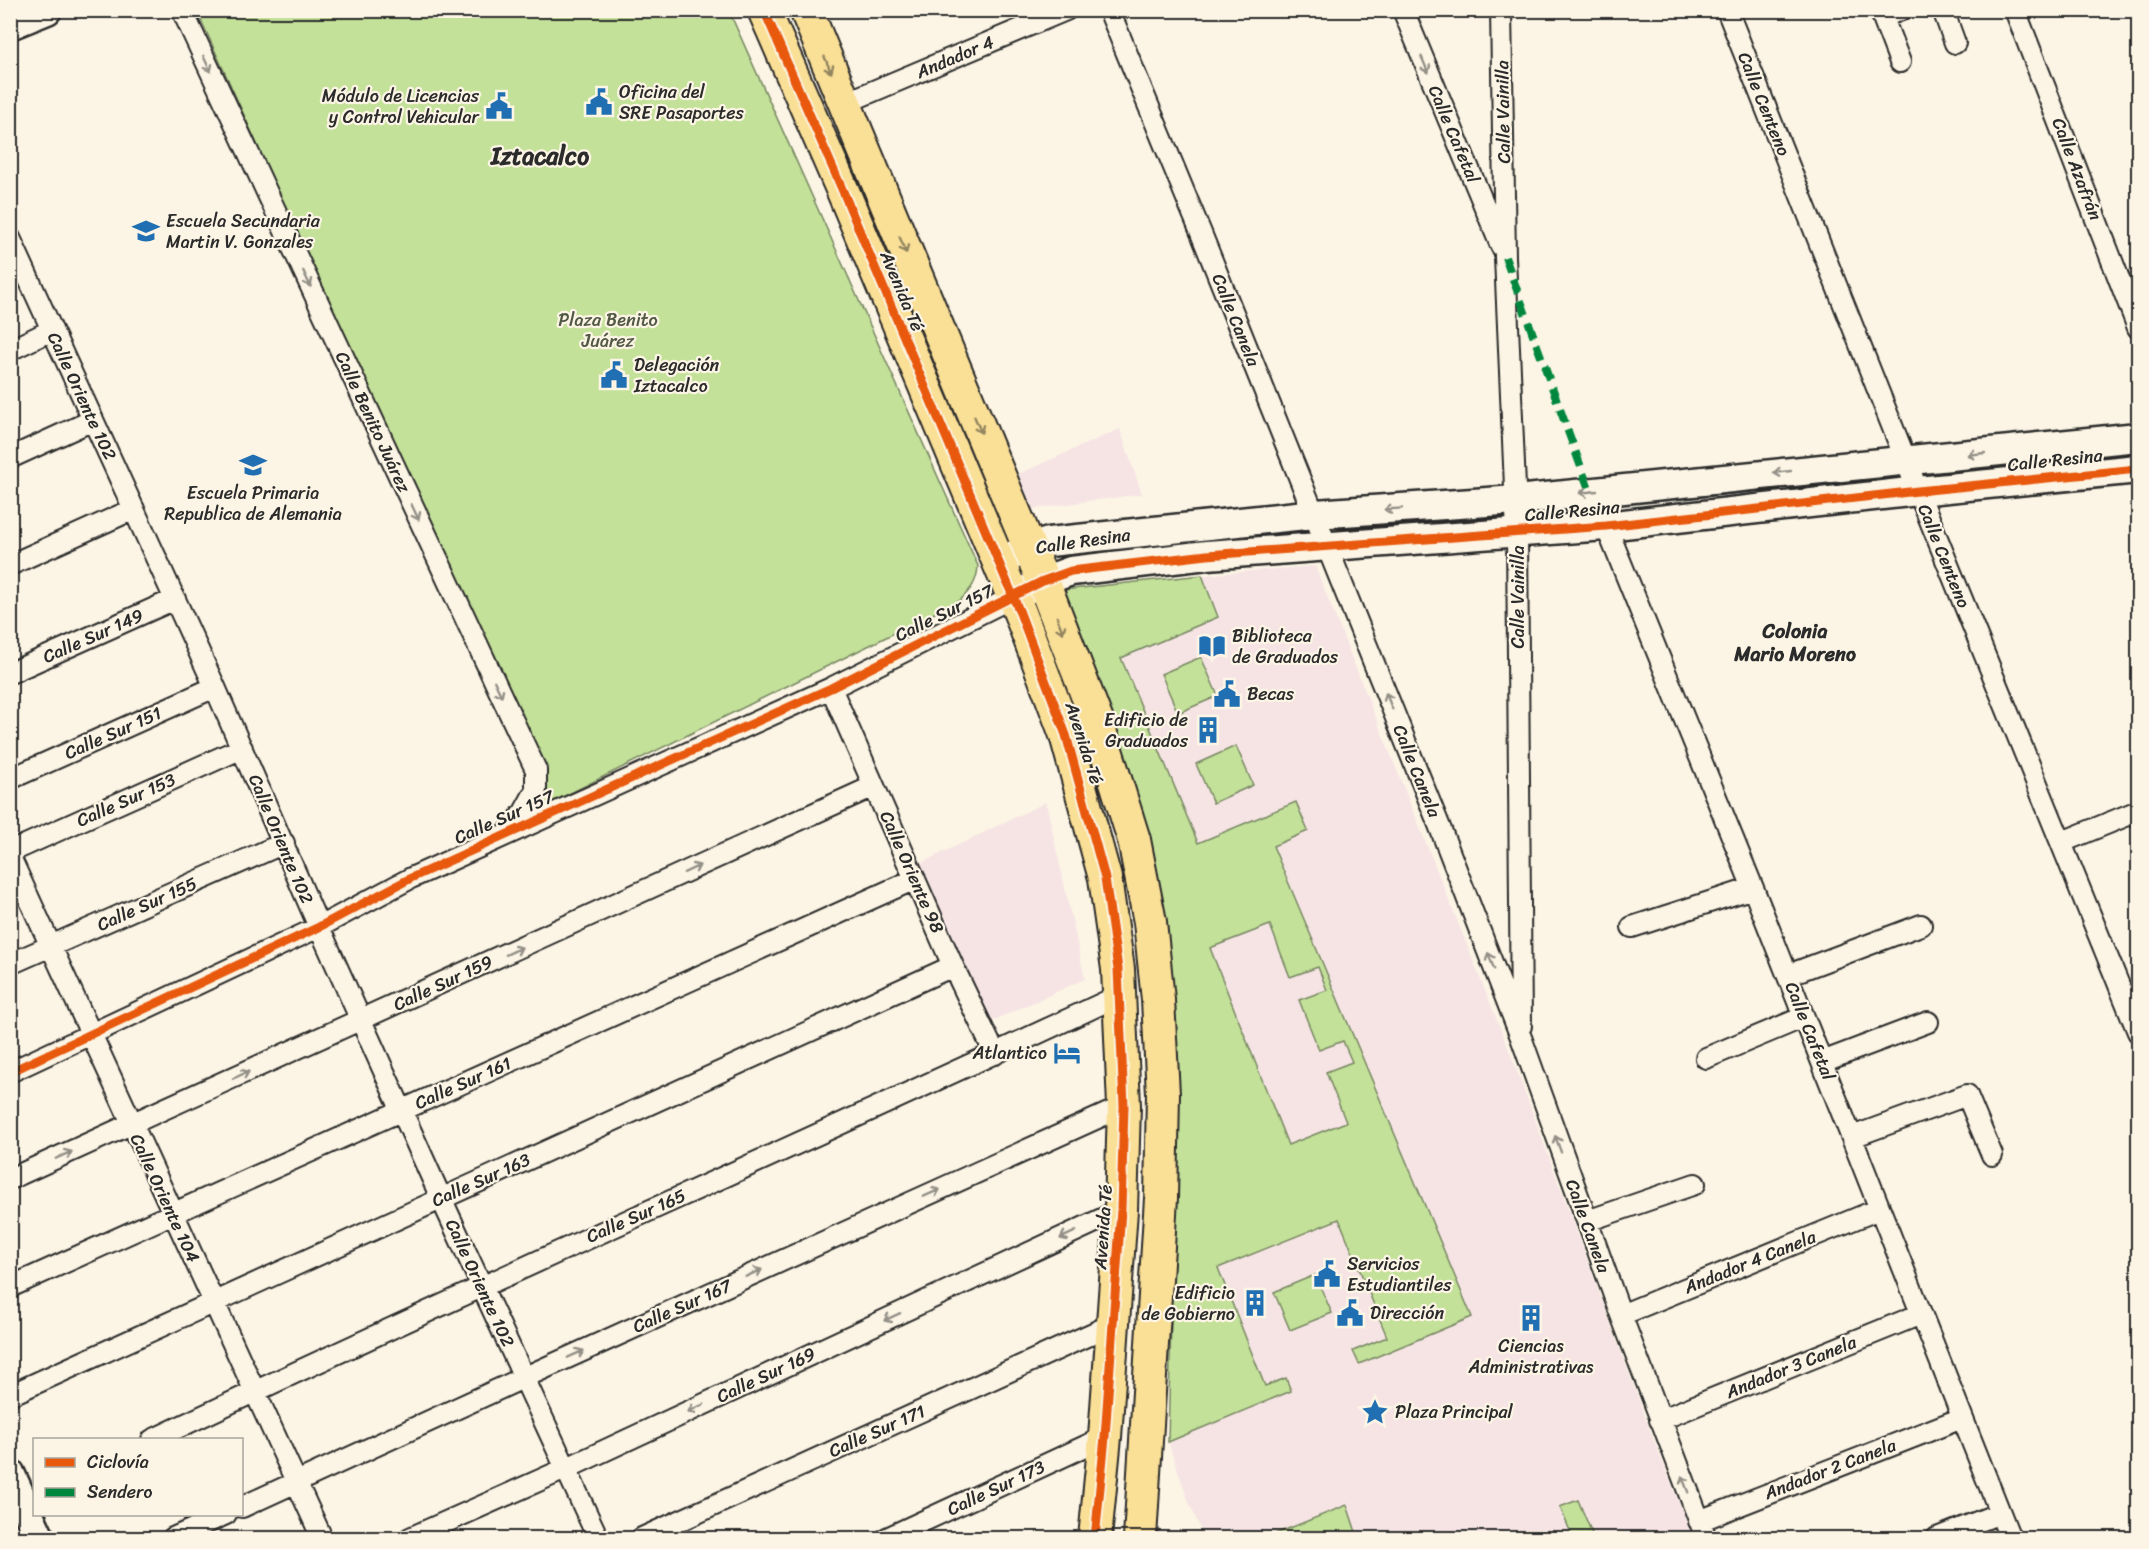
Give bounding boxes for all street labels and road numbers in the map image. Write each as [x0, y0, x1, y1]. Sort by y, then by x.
street label: Andador 4 [910, 26, 999, 88]
street label: Calle Centeno [1729, 47, 1799, 161]
street label: Calle Vainilla [1486, 60, 1520, 164]
street label: Calle Cafetal [1419, 80, 1489, 189]
street label: Calle Azafrán [2043, 113, 2111, 225]
street label: Avenida Té [870, 245, 933, 336]
street label: Calle Canela [1203, 269, 1270, 372]
street label: Calle Oriente 102 [38, 326, 126, 466]
street label: Calle Benito Juárez [326, 346, 420, 499]
street label: Calle Resina [2006, 439, 2105, 481]
street label: Calle Resina [1523, 491, 1622, 531]
street label: Calle Centeno [1909, 499, 1979, 613]
street label: Calle Resina [1034, 518, 1133, 563]
street label: Calle Vainilla [1502, 545, 1534, 649]
street label: Calle Sur 157 [889, 575, 1000, 651]
street label: Calle Sur 149 [37, 600, 149, 672]
street label: Calle Sur 151 [59, 697, 167, 769]
street label: Avenida Té [1055, 697, 1112, 788]
street label: Calle Canela [1384, 720, 1451, 823]
street label: Calle Sur 153 [71, 764, 181, 836]
street label: Calle Oriente 102 [239, 769, 323, 909]
street label: Calle Sur 157 [449, 780, 561, 853]
street label: Calle Oriente 98 [871, 806, 953, 939]
street label: Calle Sur 155 [92, 868, 202, 940]
street label: Calle Sur 159 [388, 946, 498, 1020]
street label: Calle Cafetal [1776, 977, 1845, 1086]
street label: Calle Sur 161 [409, 1047, 517, 1119]
street label: Calle Oriente 104 [121, 1128, 209, 1268]
street label: Calle Sur 163 [426, 1144, 536, 1216]
street label: Calle Canela [1556, 1175, 1620, 1278]
street label: Calle Sur 165 [581, 1180, 691, 1252]
street label: Avenida Té [1084, 1184, 1122, 1271]
street label: Calle Oriente 102 [436, 1213, 524, 1353]
street label: Andador 4 Canela [1678, 1221, 1822, 1303]
street label: Calle Sur 167 [627, 1269, 738, 1342]
street label: Andador 3 Canela [1720, 1326, 1862, 1408]
street label: Calle Sur 169 [711, 1338, 821, 1412]
street label: Calle Sur 171 [823, 1395, 931, 1467]
street label: Andador 2 Canela [1758, 1429, 1902, 1509]
street label: Calle Sur 173 [941, 1451, 1051, 1525]

